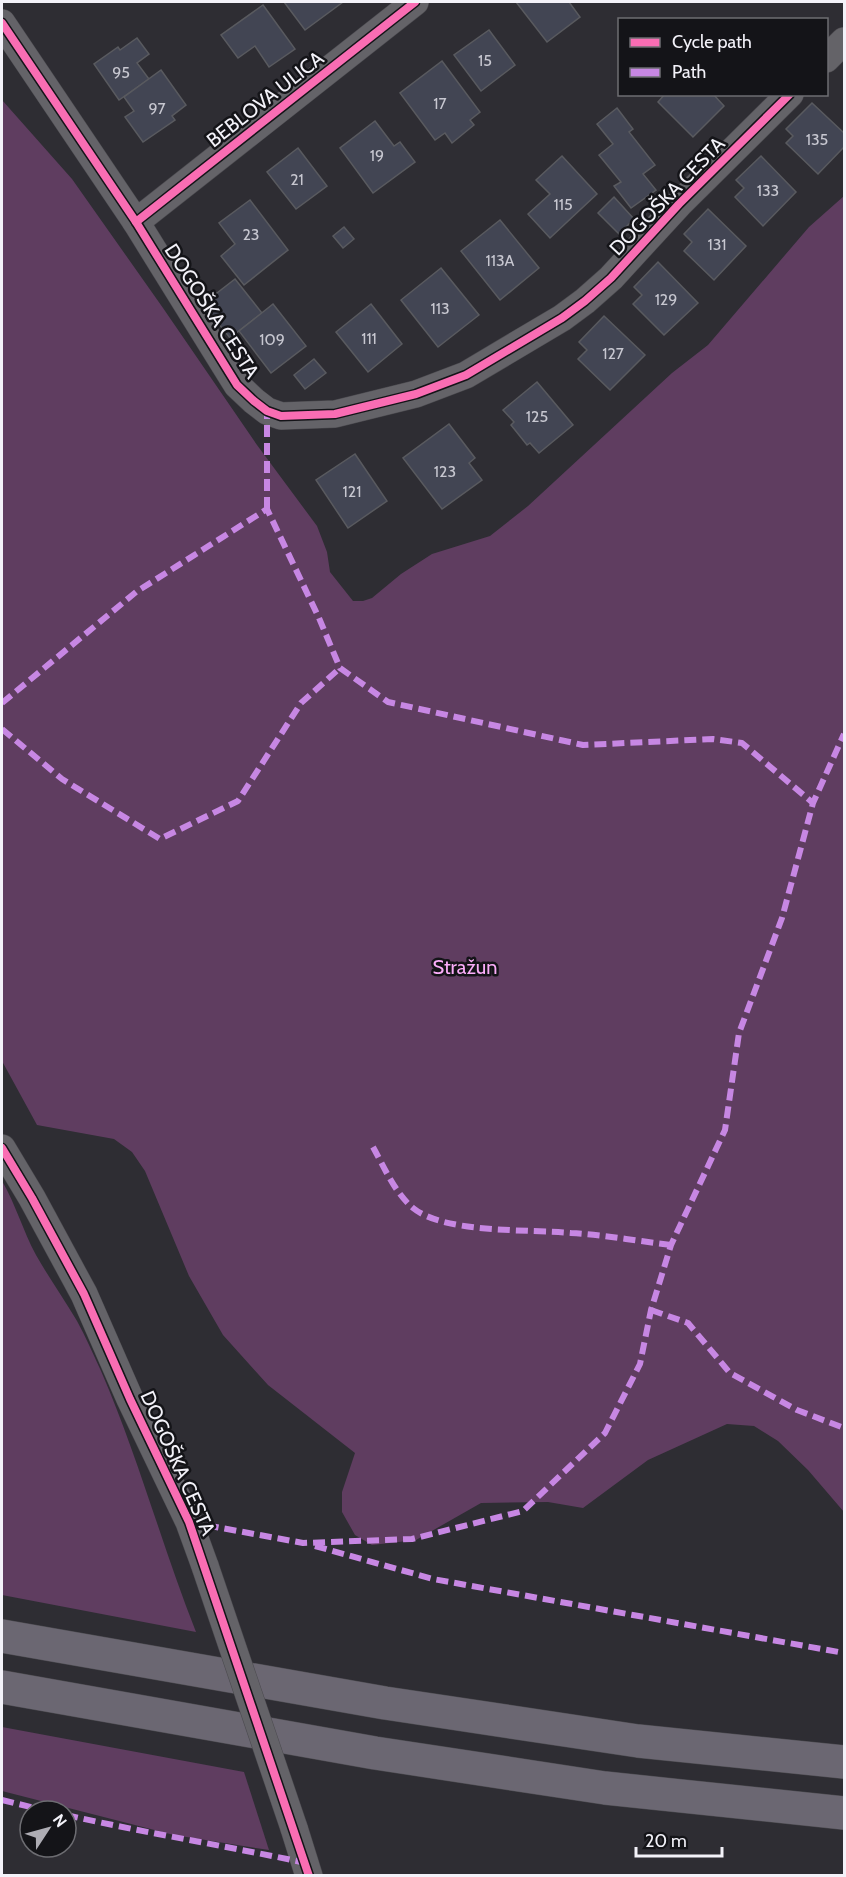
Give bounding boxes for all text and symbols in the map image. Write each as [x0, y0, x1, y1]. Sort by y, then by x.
legend [618, 18, 828, 96]
text: Cycle path [672, 31, 752, 53]
street label: BEBLOVA ULICA [202, 45, 329, 152]
house number: 15 [478, 51, 492, 70]
text: Path [672, 61, 706, 83]
house number: 95 [112, 63, 130, 82]
house number: 17 [433, 94, 447, 113]
house number: 97 [148, 99, 166, 118]
house number: 135 [806, 130, 828, 149]
street label: DOGOŠKA CESTA [604, 131, 730, 260]
house number: 19 [370, 146, 384, 165]
house number: 21 [290, 170, 304, 189]
house number: 133 [757, 181, 779, 200]
house number: 115 [553, 195, 573, 214]
house number: 23 [242, 225, 260, 244]
house number: 131 [707, 235, 727, 254]
street label: DOGOŠKA CESTA [160, 239, 265, 383]
house number: 113A [486, 251, 515, 270]
house number: 129 [655, 290, 677, 309]
house number: 113 [430, 299, 450, 318]
house number: 111 [361, 329, 377, 348]
house number: 109 [259, 330, 285, 349]
house number: 127 [602, 344, 624, 363]
house number: 125 [526, 407, 548, 426]
house number: 123 [434, 462, 456, 481]
house number: 121 [343, 482, 361, 501]
park label: Stražun [433, 955, 497, 979]
street label: DOGOŠKA CESTA [135, 1387, 221, 1540]
north arrow [18, 1799, 78, 1859]
text: N [49, 1810, 71, 1831]
scale bar [636, 1820, 722, 1858]
text: 20 m [645, 1830, 687, 1852]

